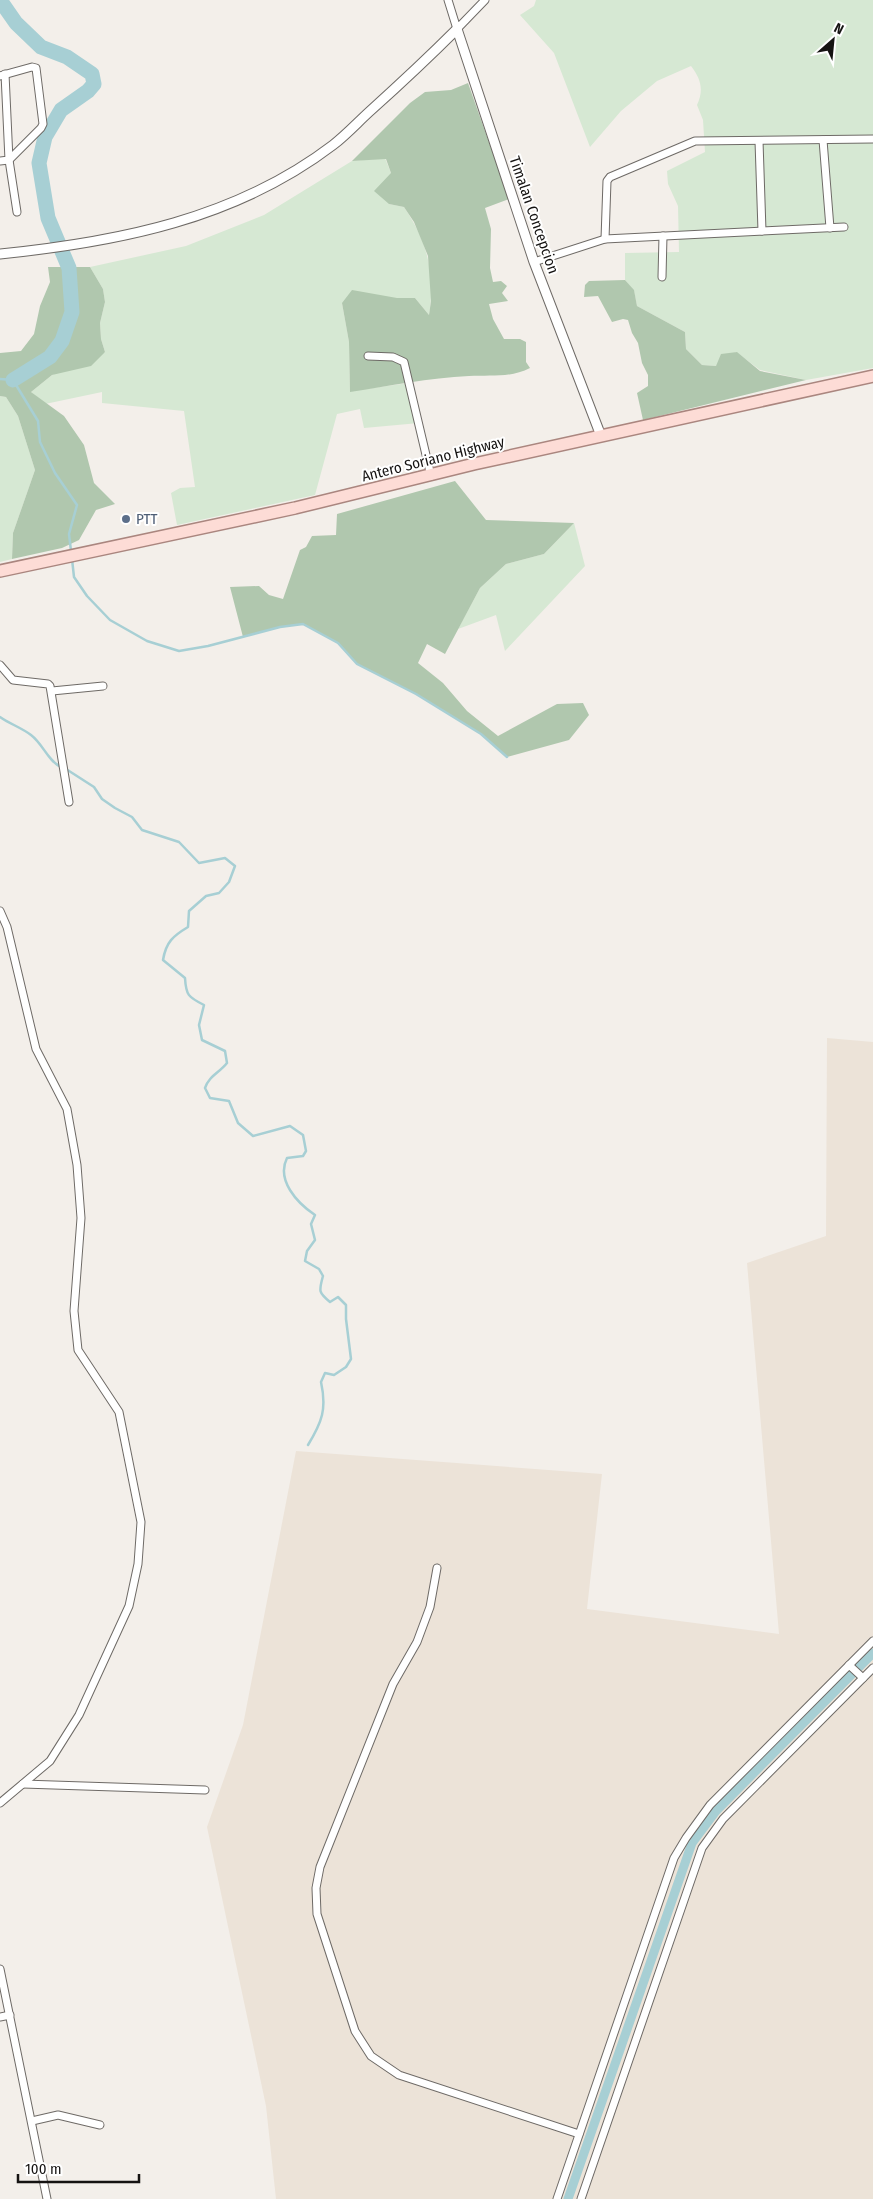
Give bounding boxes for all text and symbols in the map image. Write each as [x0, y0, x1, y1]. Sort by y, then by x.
north arrow [808, 15, 858, 65]
text: N [831, 19, 846, 38]
street label: Timalan Concepcion [506, 154, 562, 276]
street label: Antero Soriano Highway [360, 432, 507, 485]
place label: PTT [136, 510, 157, 528]
marker: PTT [120, 513, 132, 525]
scale bar [18, 2152, 139, 2184]
text: 100 m [25, 2160, 62, 2178]

